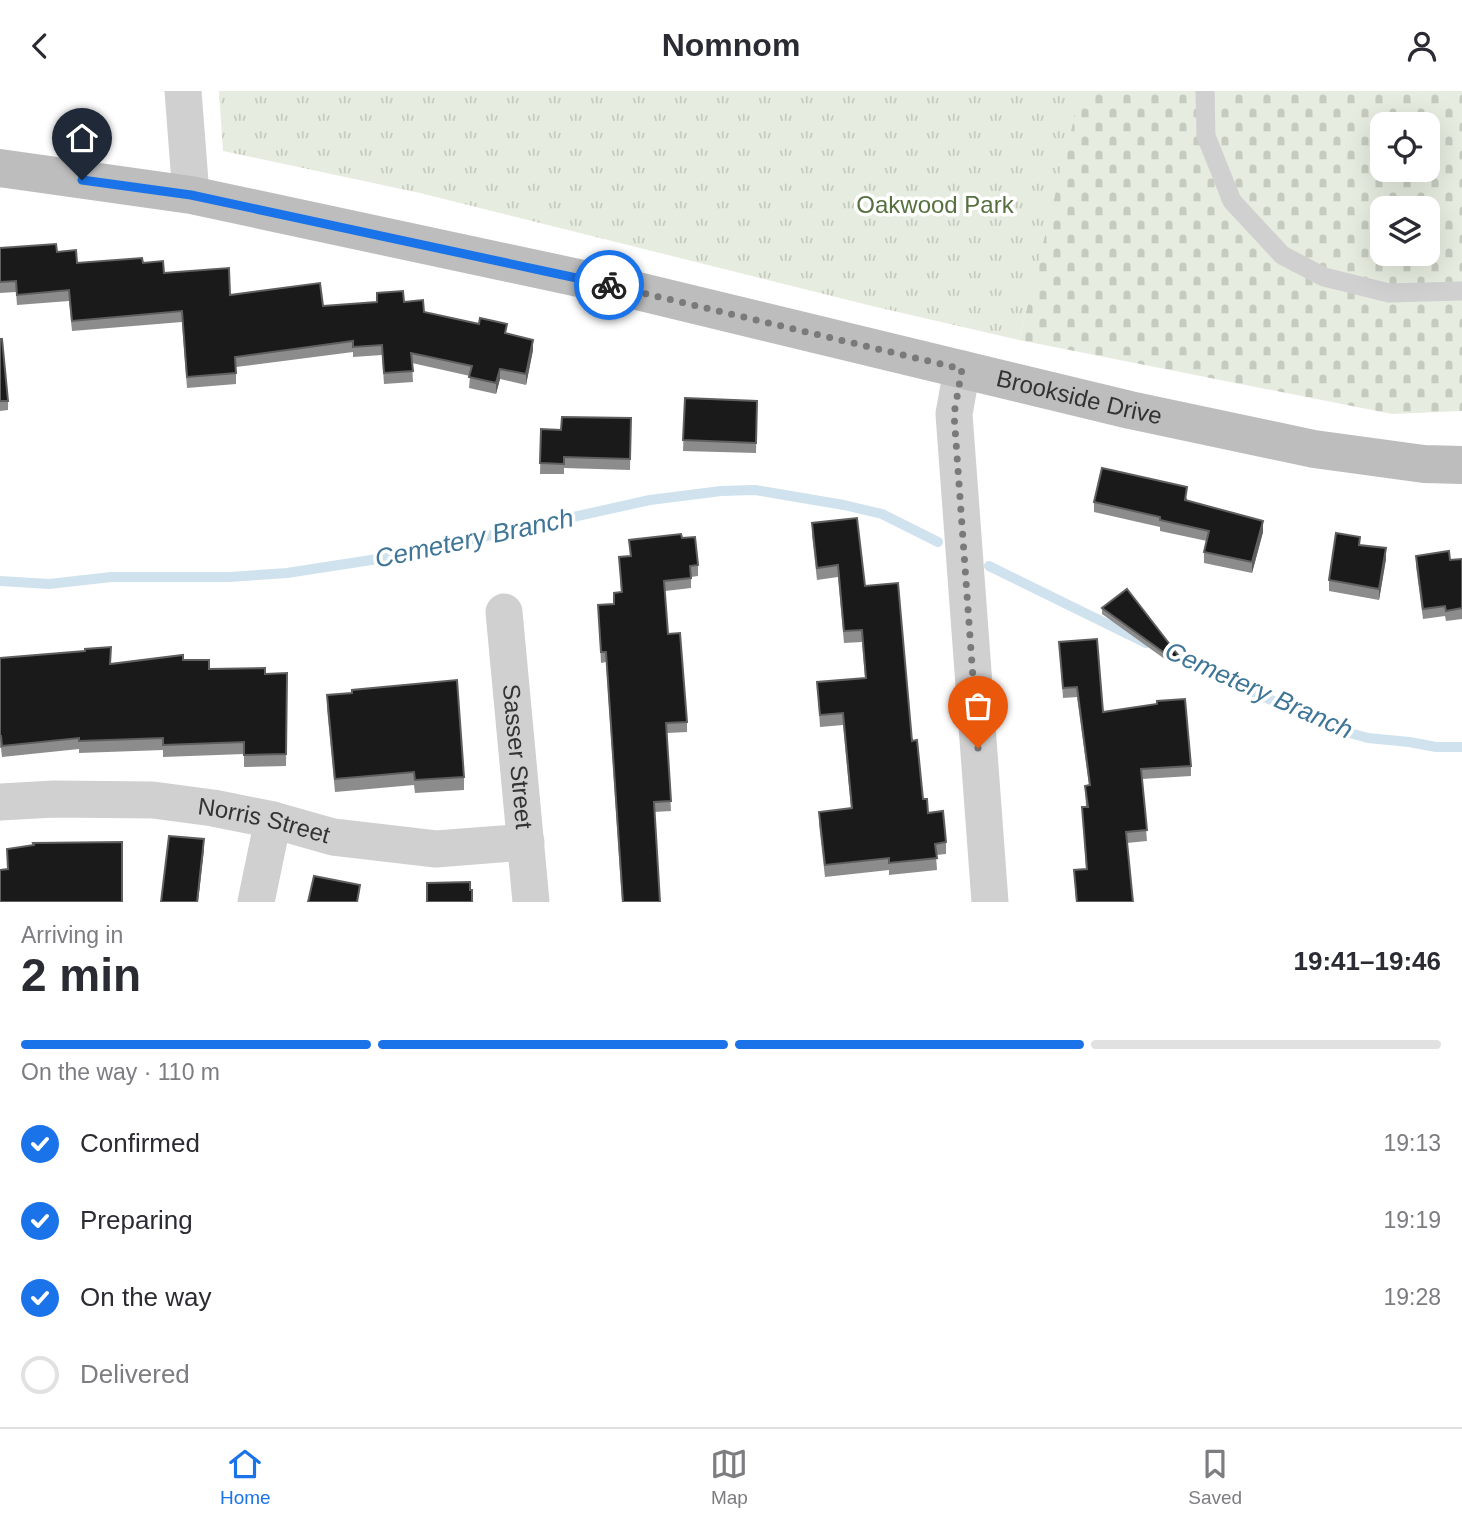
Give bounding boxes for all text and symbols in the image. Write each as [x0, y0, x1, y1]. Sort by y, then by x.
icon: back [21, 27, 59, 65]
text: Nomnom [662, 27, 800, 63]
icon: person [1403, 27, 1441, 65]
pin [52, 108, 112, 180]
map controls [1370, 112, 1440, 266]
button: locate [1370, 112, 1440, 182]
icon: home [63, 119, 101, 157]
park label: Oakwood Park [856, 191, 1015, 218]
button: layers [1370, 196, 1440, 266]
courier [574, 250, 644, 320]
icon: bike [590, 266, 628, 304]
street label: Brookside Drive [994, 364, 1165, 429]
water label: Cemetery Branch [372, 502, 576, 574]
water label: Cemetery Branch [1160, 635, 1358, 745]
pin [948, 676, 1008, 748]
street label: Sasser Street [498, 683, 538, 830]
icon: bag [959, 687, 997, 725]
street label: Norris Street [196, 792, 334, 849]
text: Arriving in [21, 922, 123, 948]
text: 19:41–19:46 [1294, 946, 1441, 976]
text: 2 min [21, 949, 141, 1001]
text: On the way · 110 m [21, 1059, 220, 1085]
icon: check [21, 1125, 59, 1163]
text: Confirmed [80, 1128, 200, 1158]
text: 19:13 [1383, 1130, 1441, 1156]
icon: check [21, 1202, 59, 1240]
text: Preparing [80, 1205, 193, 1235]
text: 19:19 [1383, 1207, 1441, 1233]
icon: check [21, 1279, 59, 1317]
text: On the way [80, 1282, 212, 1312]
text: 19:28 [1383, 1284, 1441, 1310]
text: Delivered [80, 1359, 190, 1389]
tab: Home [220, 1445, 271, 1509]
tab: Map [710, 1445, 748, 1509]
tab: Saved [1188, 1445, 1242, 1509]

